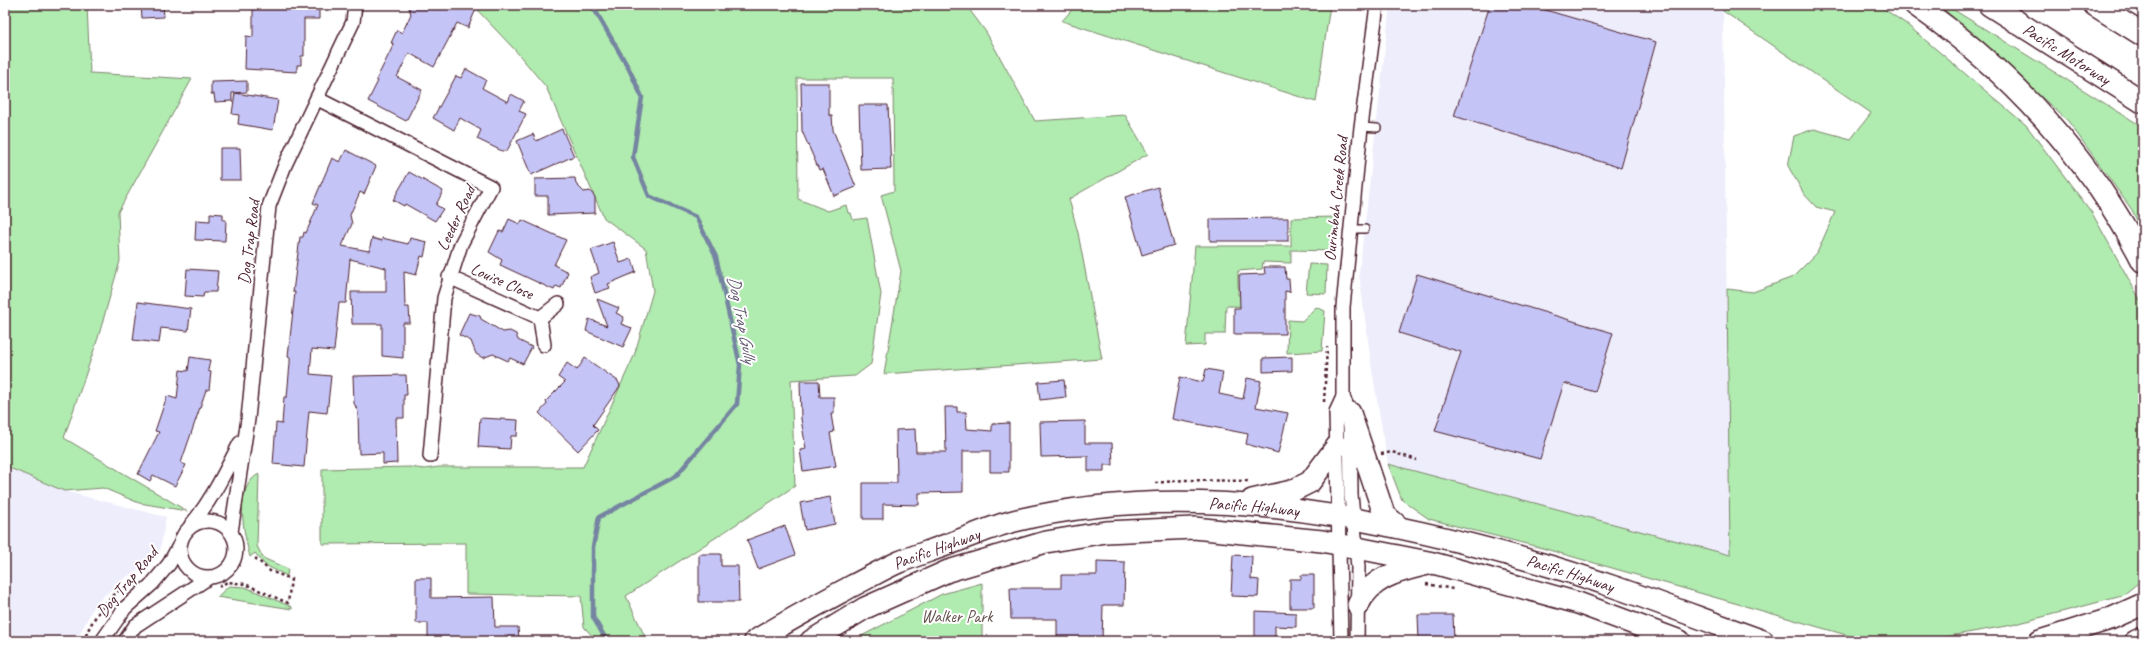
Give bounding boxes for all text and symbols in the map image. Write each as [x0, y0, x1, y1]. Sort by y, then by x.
street label: Pacific Motorway [2019, 18, 2115, 90]
street label: Ourimbah Creek Road [1319, 134, 1353, 262]
street label: Leeder Road [432, 180, 481, 254]
street label: Dog Trap Road [233, 196, 265, 285]
street label: Louise Close [467, 258, 538, 305]
water label: Dog Trap Gully [723, 274, 762, 367]
street label: Pacific Highway [1208, 492, 1302, 521]
street label: Pacific Highway [890, 523, 984, 574]
street label: Dog Trap Road [92, 541, 164, 621]
street label: Pacific Highway [1524, 550, 1618, 597]
park label: Walker Park [921, 606, 994, 627]

